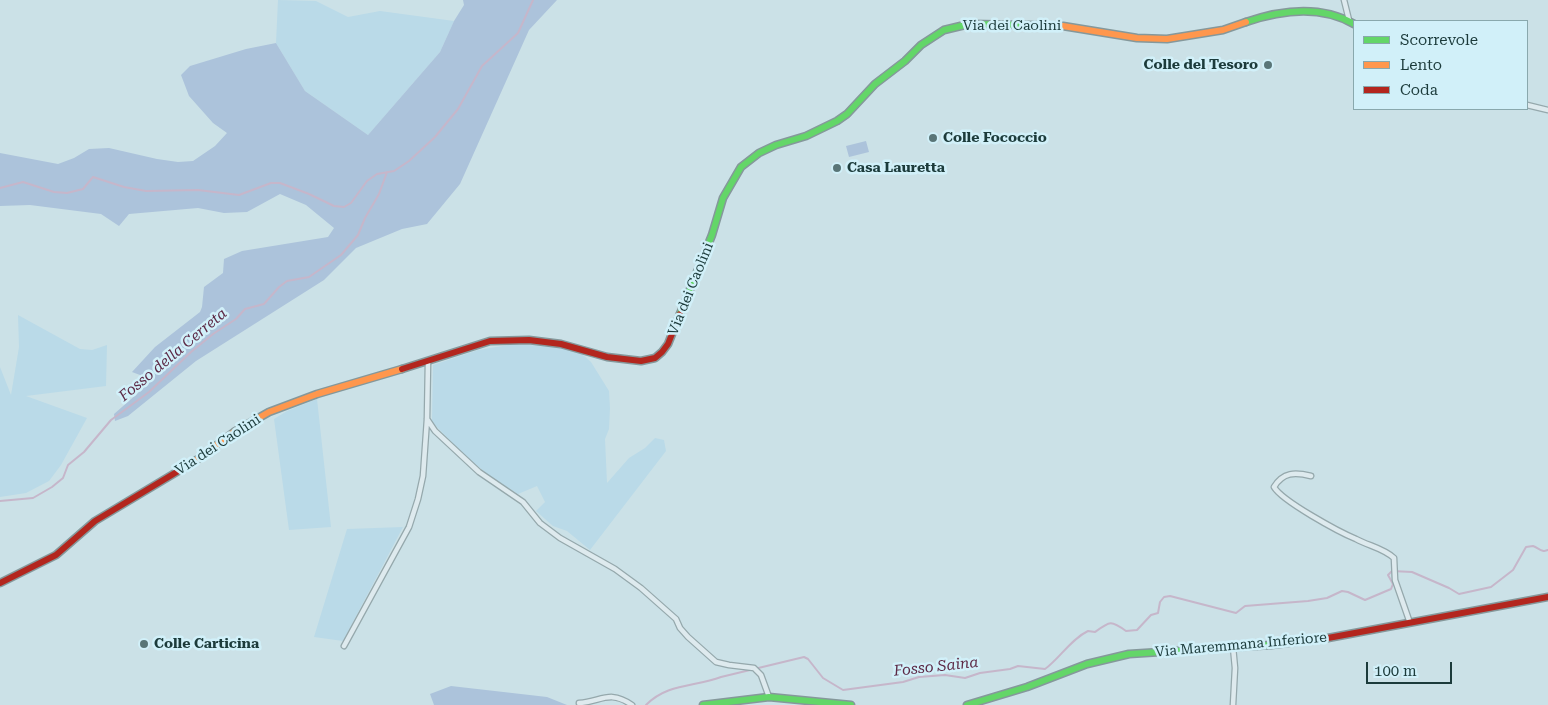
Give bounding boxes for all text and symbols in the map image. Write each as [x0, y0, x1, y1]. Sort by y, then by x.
street label: Via dei Caolini [963, 18, 1061, 34]
legend [1353, 20, 1528, 110]
text: Scorrevole [1400, 31, 1478, 49]
text: Lento [1400, 56, 1442, 74]
place label: Colle del Tesoro [1144, 57, 1258, 73]
marker: Colle del Tesoro [1262, 59, 1274, 71]
text: Coda [1400, 81, 1438, 99]
place label: Colle Fococcio [943, 130, 1047, 146]
marker: Colle Fococcio [927, 132, 939, 144]
place label: Casa Lauretta [847, 160, 945, 176]
marker: Casa Lauretta [831, 162, 843, 174]
street label: Via dei Caolini [665, 240, 717, 338]
water label: Fosso della Cerreta [115, 305, 231, 405]
street label: Via dei Caolini [172, 411, 264, 479]
street label: Via Maremmana Inferiore [1154, 629, 1328, 661]
place label: Colle Carticina [154, 636, 259, 652]
marker: Colle Carticina [138, 638, 150, 650]
scale bar [1368, 652, 1454, 684]
water label: Fosso Saina [893, 654, 979, 680]
text: 100 m [1374, 662, 1417, 680]

